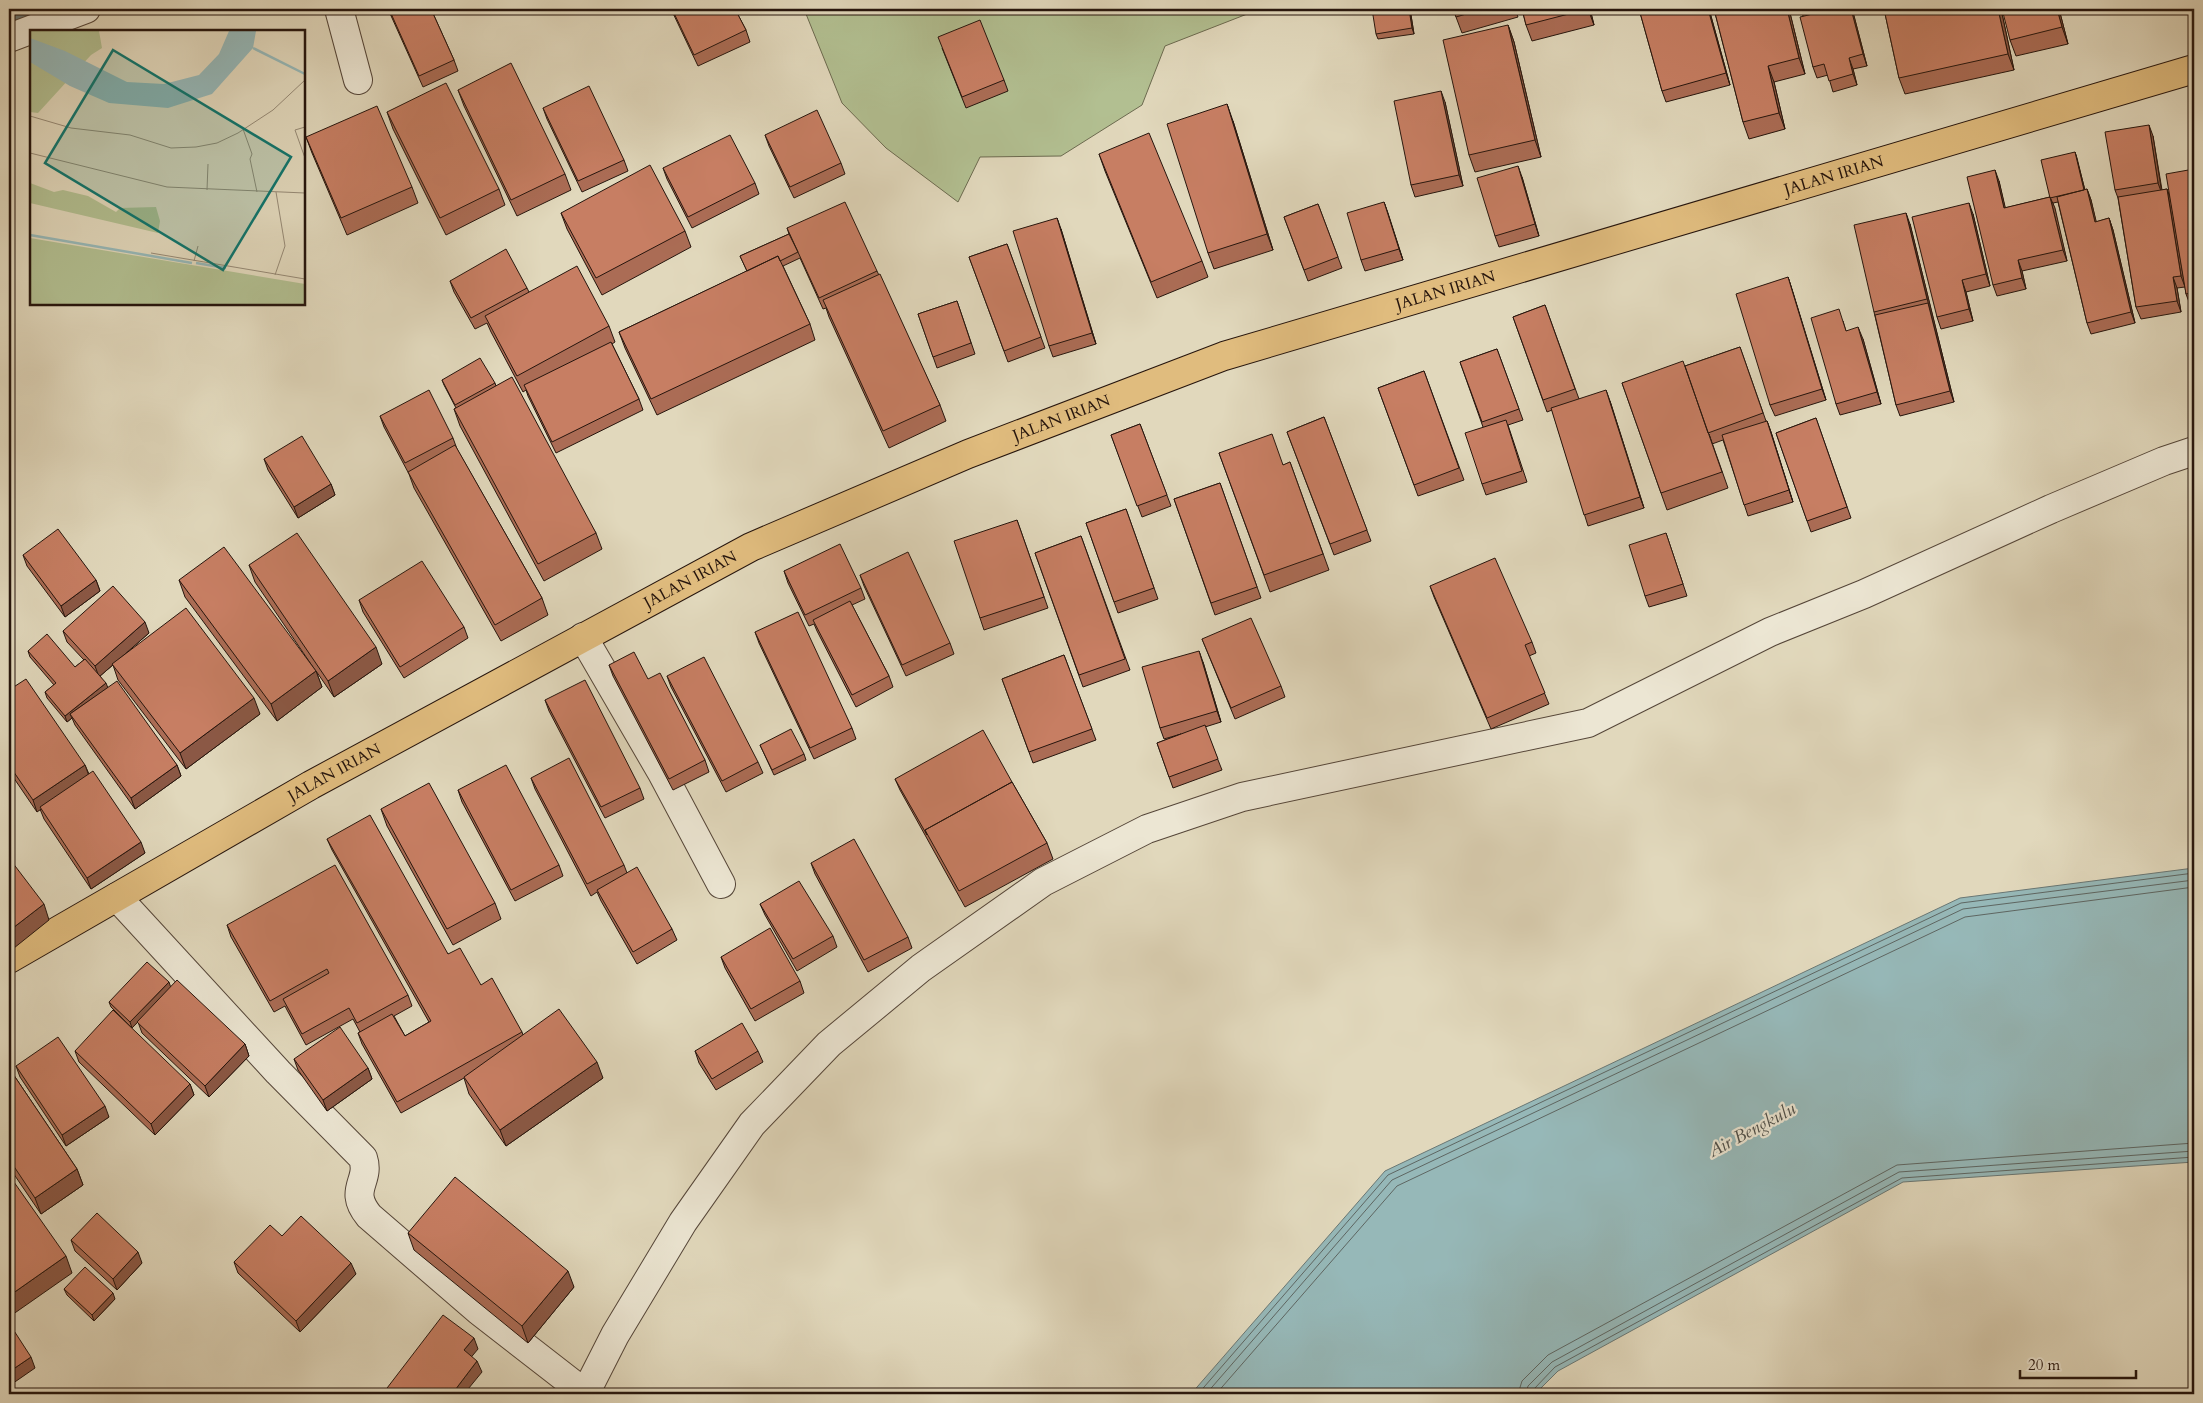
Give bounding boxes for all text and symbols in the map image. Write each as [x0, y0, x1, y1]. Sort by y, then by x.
inset map [30, 30, 305, 305]
street label: JALAN IRIAN [1779, 150, 1887, 201]
street label: JALAN IRIAN [1391, 265, 1498, 316]
street label: JALAN IRIAN [1008, 389, 1114, 448]
street label: JALAN IRIAN [638, 545, 741, 615]
street label: JALAN IRIAN [282, 738, 385, 808]
water label: Air Bengkulu [1703, 1096, 1800, 1164]
scale bar [2020, 1348, 2137, 1380]
text: 20 m [2028, 1355, 2060, 1375]

